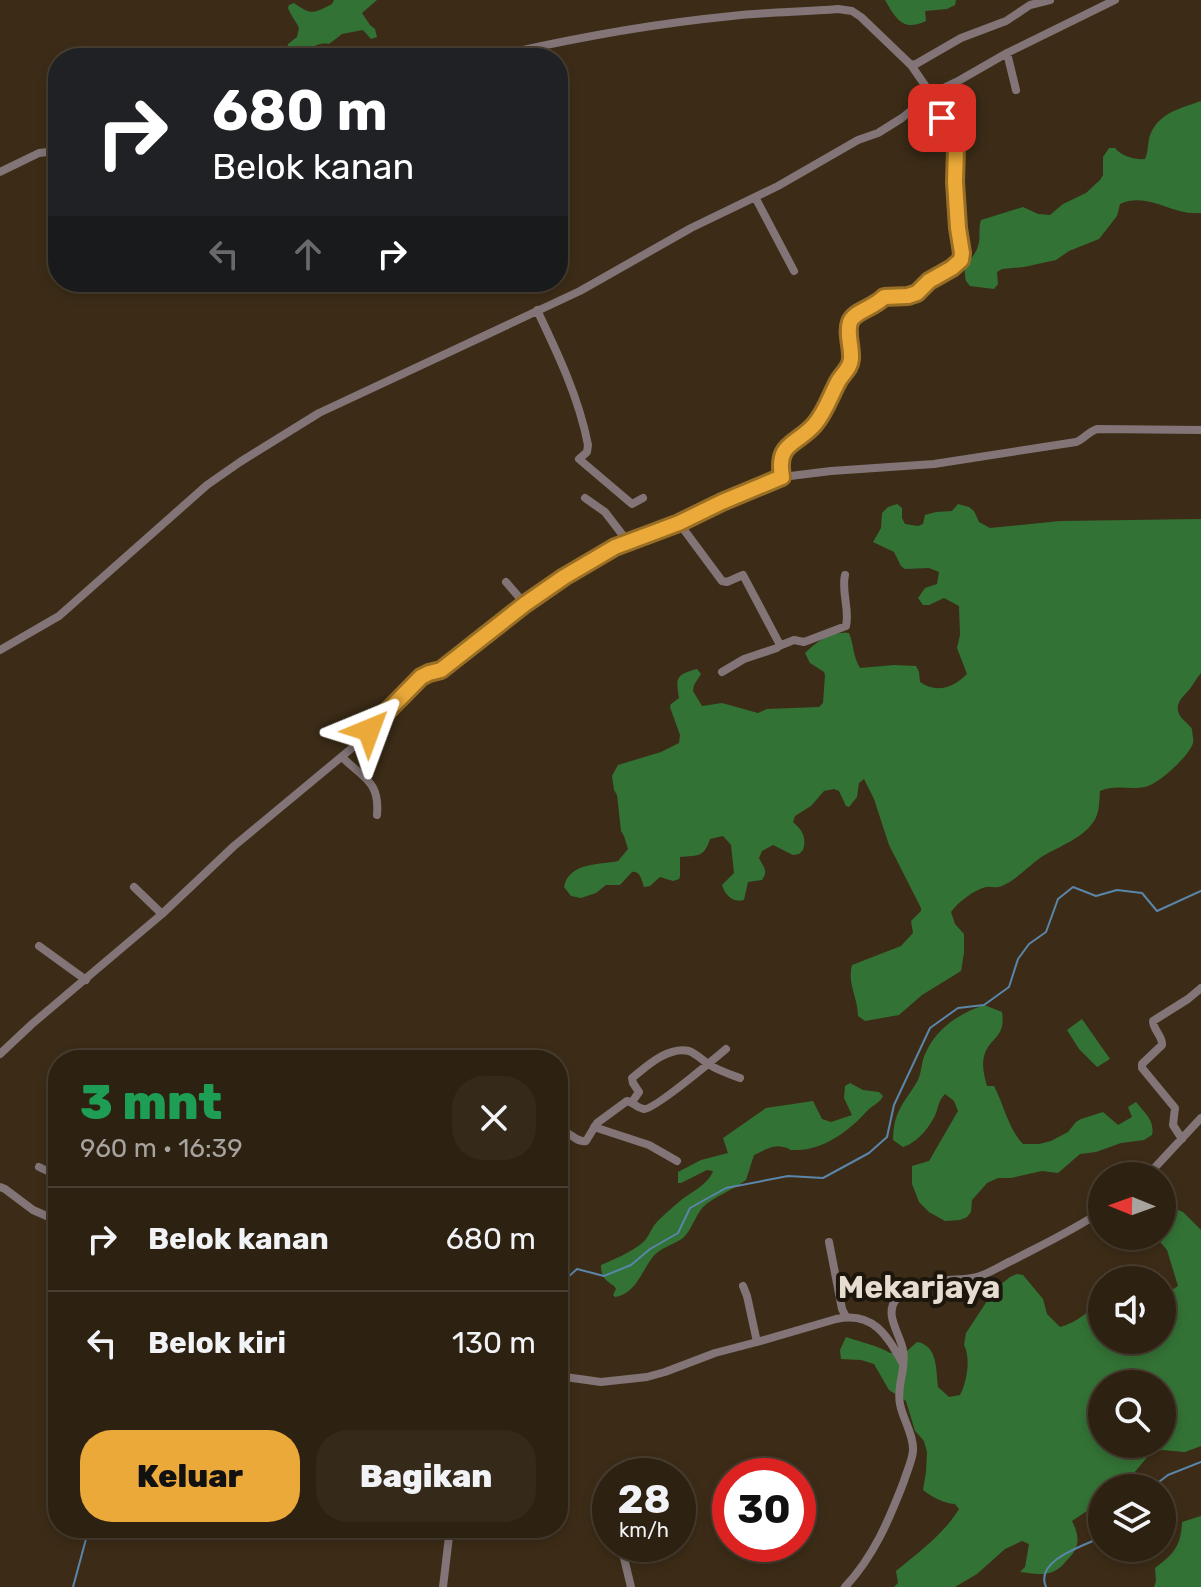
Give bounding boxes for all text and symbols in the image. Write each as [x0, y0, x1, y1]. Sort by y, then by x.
text: 680 m [212, 78, 388, 144]
icon: right [80, 80, 184, 184]
pin [908, 84, 976, 152]
icon: arrive [920, 96, 964, 140]
text: Belok kanan [212, 145, 414, 188]
icon: left [202, 232, 246, 276]
icon: ahead [286, 232, 330, 276]
icon: right [370, 232, 414, 276]
position arrow [327, 688, 411, 772]
text: 3 mnt [80, 1074, 222, 1131]
button: close [452, 1076, 536, 1160]
text: 960 m · 16:39 [80, 1133, 243, 1164]
north arrow [1088, 1162, 1176, 1250]
map controls [1088, 1162, 1176, 1562]
icon: right [80, 1217, 124, 1261]
text: Belok kanan [148, 1221, 329, 1257]
text: 680 m [446, 1221, 536, 1257]
button: sound [1088, 1266, 1176, 1354]
district label: Mekarjaya [838, 1268, 1000, 1306]
icon: left [80, 1321, 124, 1365]
text: Belok kiri [148, 1325, 286, 1361]
text: 130 m [452, 1325, 536, 1361]
button: search [1088, 1370, 1176, 1458]
button: Keluar [80, 1430, 300, 1522]
button: Bagikan [316, 1430, 536, 1522]
speed limit sign: 30 [712, 1458, 816, 1562]
button: layers [1088, 1474, 1176, 1562]
text: 28 [617, 1476, 671, 1523]
text: km/h [619, 1518, 669, 1542]

